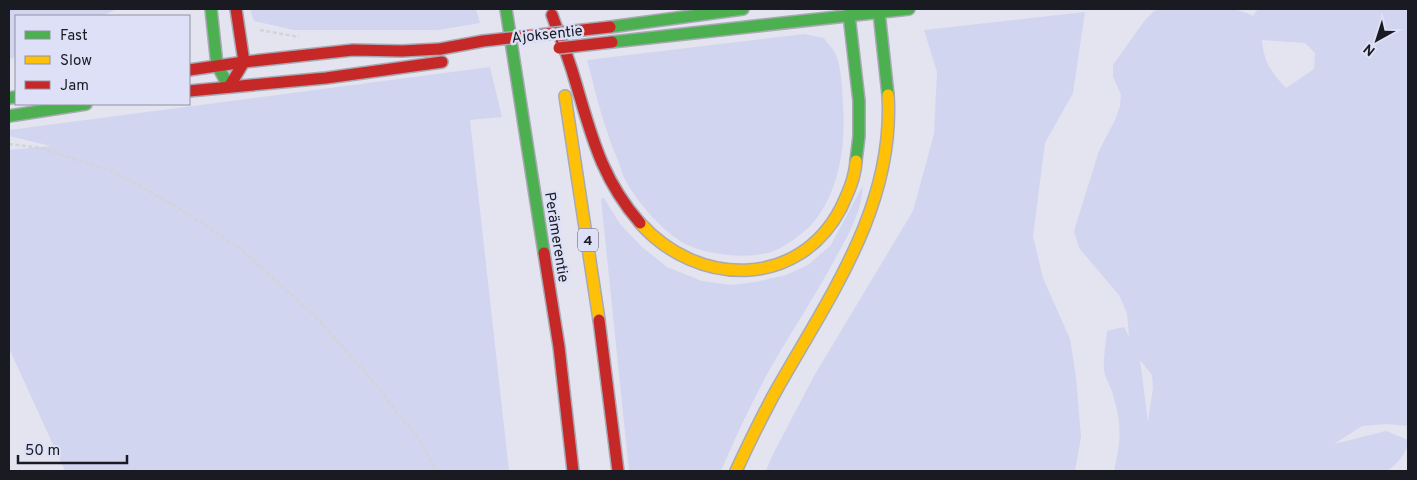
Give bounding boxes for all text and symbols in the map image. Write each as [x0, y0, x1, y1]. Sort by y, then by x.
legend [15, 15, 190, 105]
north arrow [1352, 15, 1402, 65]
street label: Ajoksentie [511, 22, 584, 49]
text: Fast [60, 27, 88, 46]
text: N [1361, 39, 1379, 59]
text: Slow [60, 52, 92, 71]
text: Jam [60, 77, 89, 96]
street label: Perämerentie [539, 191, 572, 284]
road number: 4 [578, 228, 598, 252]
scale bar [18, 432, 126, 464]
text: 50 m [25, 442, 60, 461]

